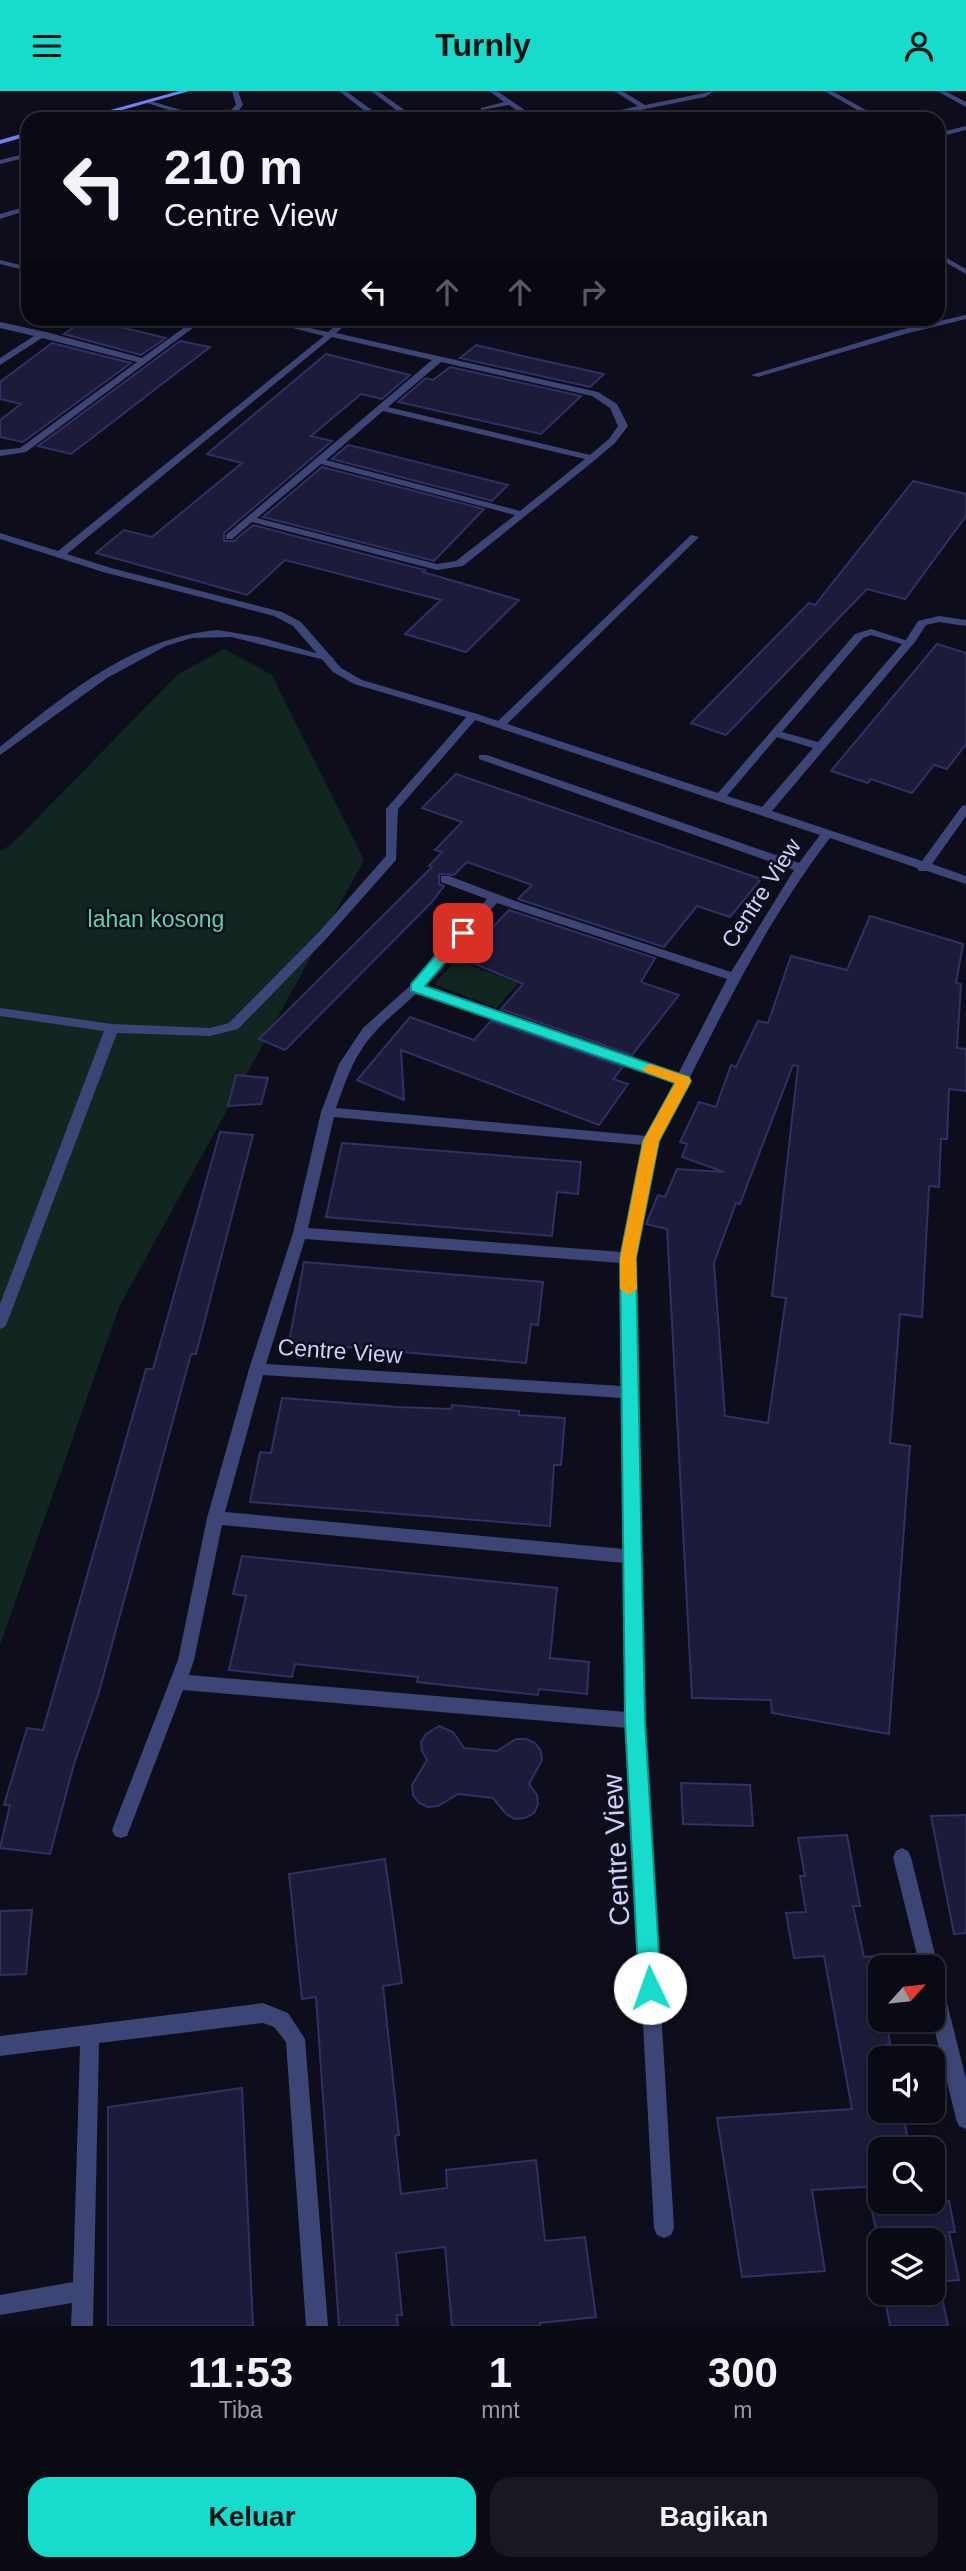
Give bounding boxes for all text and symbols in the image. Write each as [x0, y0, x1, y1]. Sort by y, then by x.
icon: menu [28, 27, 66, 65]
text: Turnly [435, 27, 531, 63]
icon: person [900, 27, 938, 65]
icon: left [49, 140, 140, 231]
text: 210 m [164, 140, 303, 194]
text: Centre View [164, 197, 338, 233]
icon: left [355, 273, 393, 311]
icon: ahead [428, 273, 466, 311]
icon: ahead [501, 273, 539, 311]
icon: right [574, 273, 612, 311]
street label: Centre View [716, 833, 806, 952]
pin [433, 903, 493, 963]
park label: lahan kosong [88, 906, 224, 932]
icon: arrive [444, 914, 482, 952]
street label: Centre View [277, 1334, 404, 1368]
street label: Centre View [597, 1773, 635, 1927]
position arrow [613, 1951, 687, 2025]
north arrow [868, 1955, 945, 2032]
map controls [868, 1955, 945, 2305]
button: sound [868, 2046, 945, 2123]
button: search [868, 2137, 945, 2214]
button: layers [868, 2228, 945, 2305]
text: 11:53 [188, 2349, 293, 2396]
text: 1 [489, 2349, 512, 2396]
text: 300 [708, 2349, 778, 2396]
text: Tiba [219, 2397, 263, 2423]
text: mnt [481, 2397, 520, 2423]
text: m [733, 2397, 752, 2423]
button: Keluar [28, 2477, 476, 2557]
button: Bagikan [490, 2477, 938, 2557]

